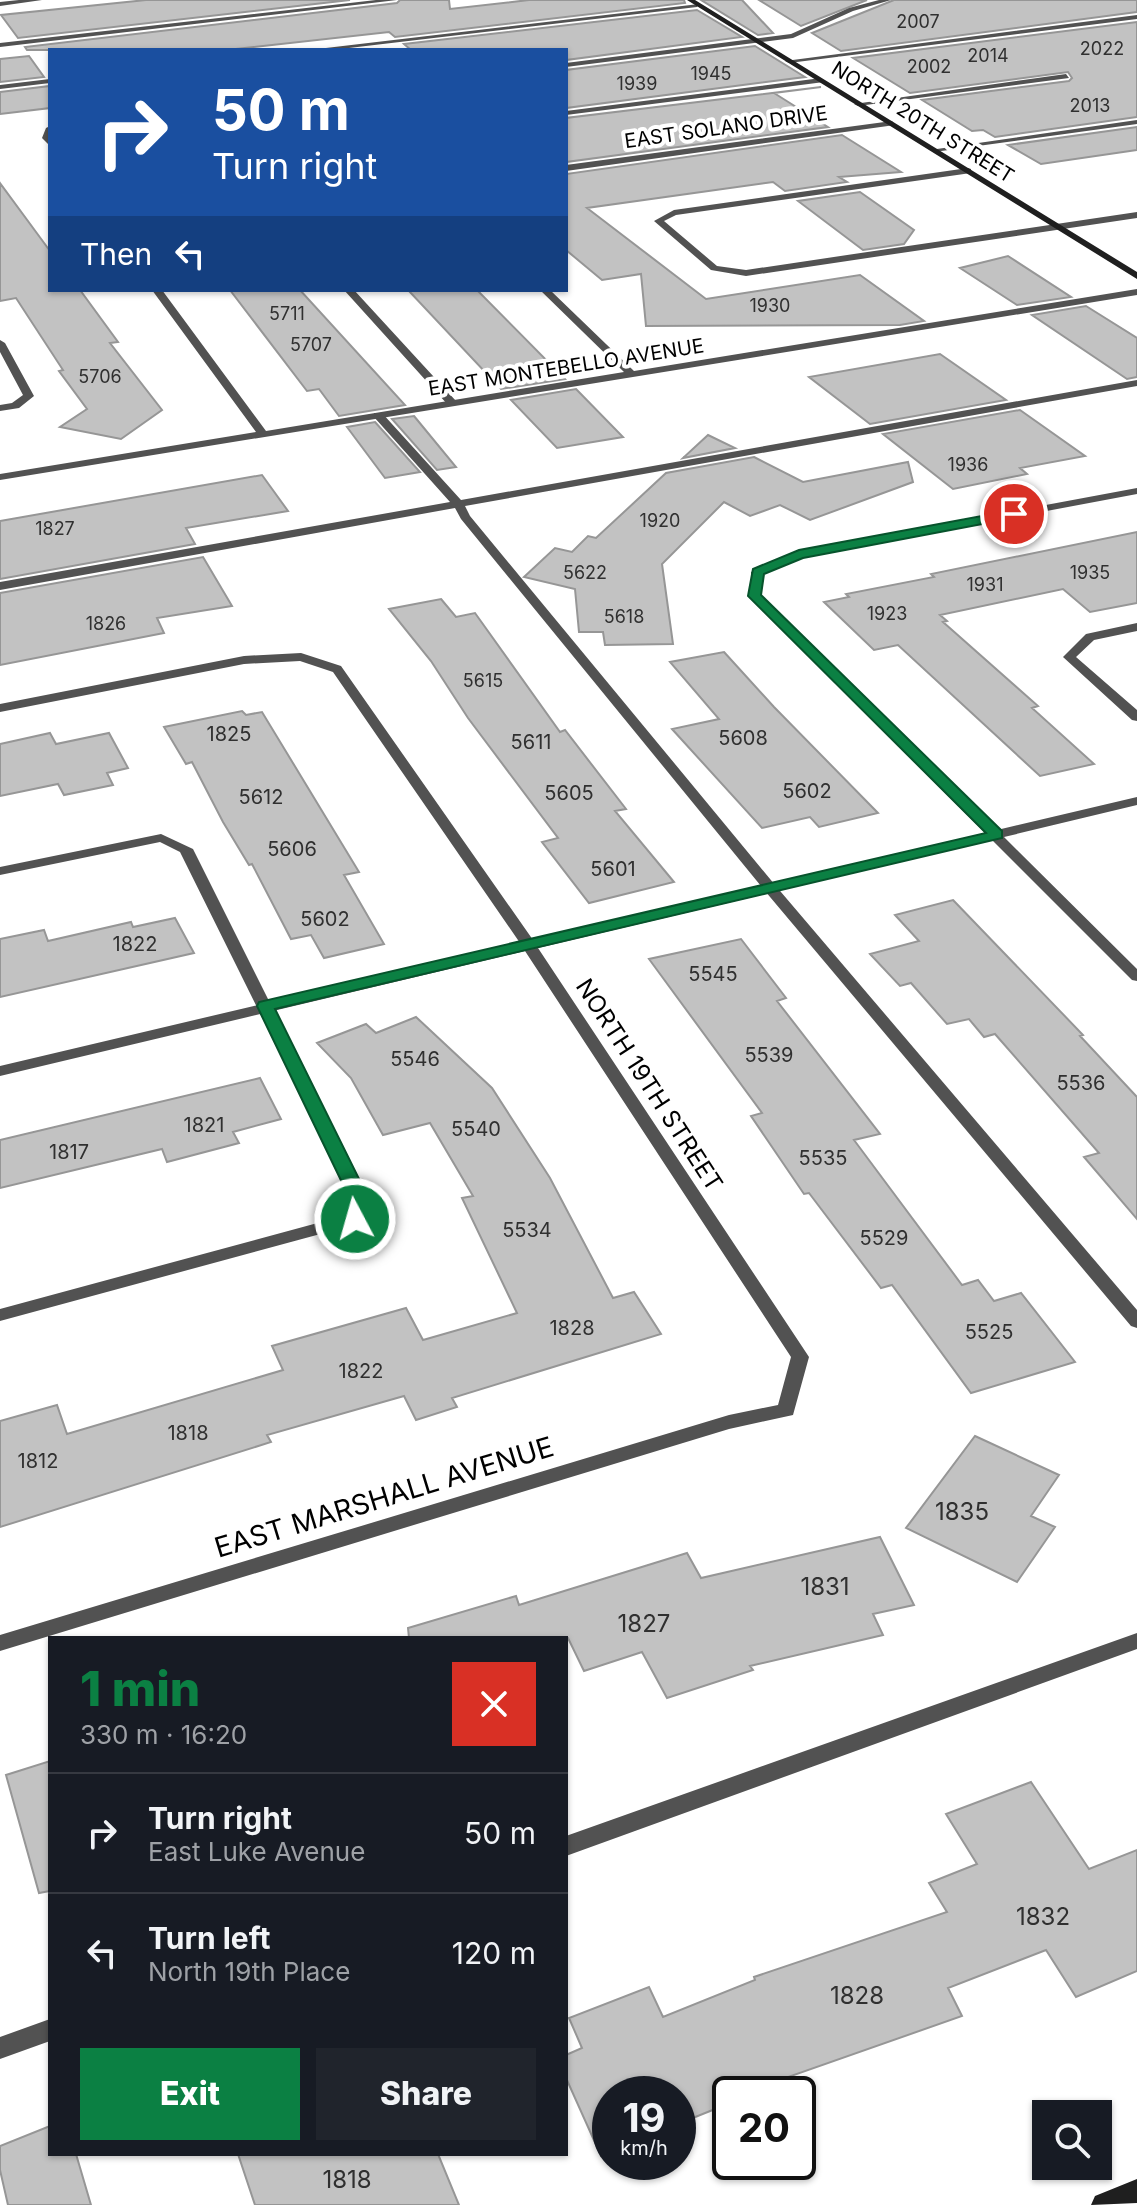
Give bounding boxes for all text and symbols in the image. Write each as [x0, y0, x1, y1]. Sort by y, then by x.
house number: 2007 [896, 11, 940, 32]
house number: 2022 [1080, 38, 1124, 59]
house number: 2014 [967, 45, 1009, 66]
street label: NORTH 20TH STREET [827, 56, 1019, 188]
house number: 2002 [907, 56, 951, 77]
house number: 1945 [690, 63, 732, 84]
house number: 1939 [617, 73, 657, 94]
text: 50 m [212, 76, 350, 144]
icon: right [80, 80, 184, 184]
house number: 2013 [1070, 95, 1110, 116]
street label: EAST SOLANO DRIVE [623, 101, 829, 153]
text: Turn right [212, 144, 377, 188]
icon: left [168, 232, 212, 276]
text: Then [80, 236, 152, 272]
house number: 1930 [750, 295, 790, 316]
house number: 5711 [269, 303, 305, 324]
street label: EAST MONTEBELLO AVENUE [426, 333, 706, 401]
house number: 5707 [290, 334, 332, 355]
house number: 5706 [78, 366, 122, 387]
house number: 1936 [948, 454, 988, 475]
pin [980, 480, 1048, 548]
icon: arrive [992, 492, 1036, 536]
house number: 1920 [640, 510, 680, 531]
house number: 1827 [35, 518, 75, 539]
house number: 5622 [563, 562, 607, 583]
house number: 1935 [1070, 562, 1110, 583]
house number: 1931 [967, 574, 1003, 595]
house number: 1923 [867, 603, 907, 624]
house number: 5618 [604, 606, 644, 627]
house number: 1826 [86, 613, 126, 634]
house number: 5615 [463, 670, 503, 691]
house number: 1825 [207, 722, 251, 746]
house number: 5608 [718, 726, 768, 750]
house number: 5611 [511, 730, 551, 754]
house number: 5602 [782, 779, 832, 803]
house number: 5605 [544, 781, 594, 805]
house number: 5612 [239, 785, 283, 809]
house number: 5606 [267, 837, 317, 861]
house number: 5601 [590, 857, 636, 881]
house number: 5602 [300, 907, 350, 931]
house number: 1822 [113, 932, 157, 956]
house number: 5545 [688, 962, 738, 986]
street label: NORTH 19TH STREET [570, 973, 729, 1196]
house number: 5539 [744, 1043, 794, 1067]
house number: 5546 [390, 1047, 440, 1071]
house number: 5536 [1056, 1071, 1106, 1095]
house number: 1821 [184, 1113, 224, 1137]
house number: 5540 [451, 1117, 501, 1141]
house number: 1817 [49, 1140, 89, 1164]
house number: 5535 [799, 1146, 847, 1170]
position arrow [313, 1177, 397, 1261]
house number: 5534 [502, 1218, 552, 1242]
house number: 5529 [860, 1226, 908, 1250]
house number: 1828 [549, 1316, 595, 1340]
house number: 5525 [965, 1320, 1013, 1344]
house number: 1822 [339, 1359, 383, 1383]
house number: 1818 [167, 1421, 209, 1445]
street label: EAST MARSHALL AVENUE [210, 1429, 558, 1565]
house number: 1812 [18, 1449, 58, 1473]
house number: 1835 [935, 1497, 989, 1526]
house number: 1831 [800, 1572, 850, 1601]
house number: 1827 [618, 1609, 670, 1638]
text: 1 min [80, 1659, 200, 1718]
button: close [452, 1662, 536, 1746]
text: 330 m · 16:20 [80, 1719, 247, 1750]
text: Turn right [148, 1800, 292, 1836]
icon: right [80, 1811, 124, 1855]
text: 50 m [464, 1815, 536, 1851]
text: East Luke Avenue [148, 1836, 365, 1867]
house number: 1832 [1016, 1902, 1070, 1931]
text: Turn left [148, 1920, 270, 1956]
icon: left [80, 1931, 124, 1975]
text: 120 m [452, 1935, 536, 1971]
text: North 19th Place [148, 1956, 350, 1987]
house number: 1828 [830, 1981, 884, 2010]
button: Exit [80, 2048, 300, 2140]
button: Share [316, 2048, 536, 2140]
speed limit sign: 20 [712, 2076, 816, 2180]
text: 19 [622, 2093, 666, 2142]
map controls [1032, 2100, 1112, 2180]
button: search [1032, 2100, 1112, 2180]
text: km/h [620, 2136, 668, 2160]
house number: 1818 [322, 2165, 372, 2194]

